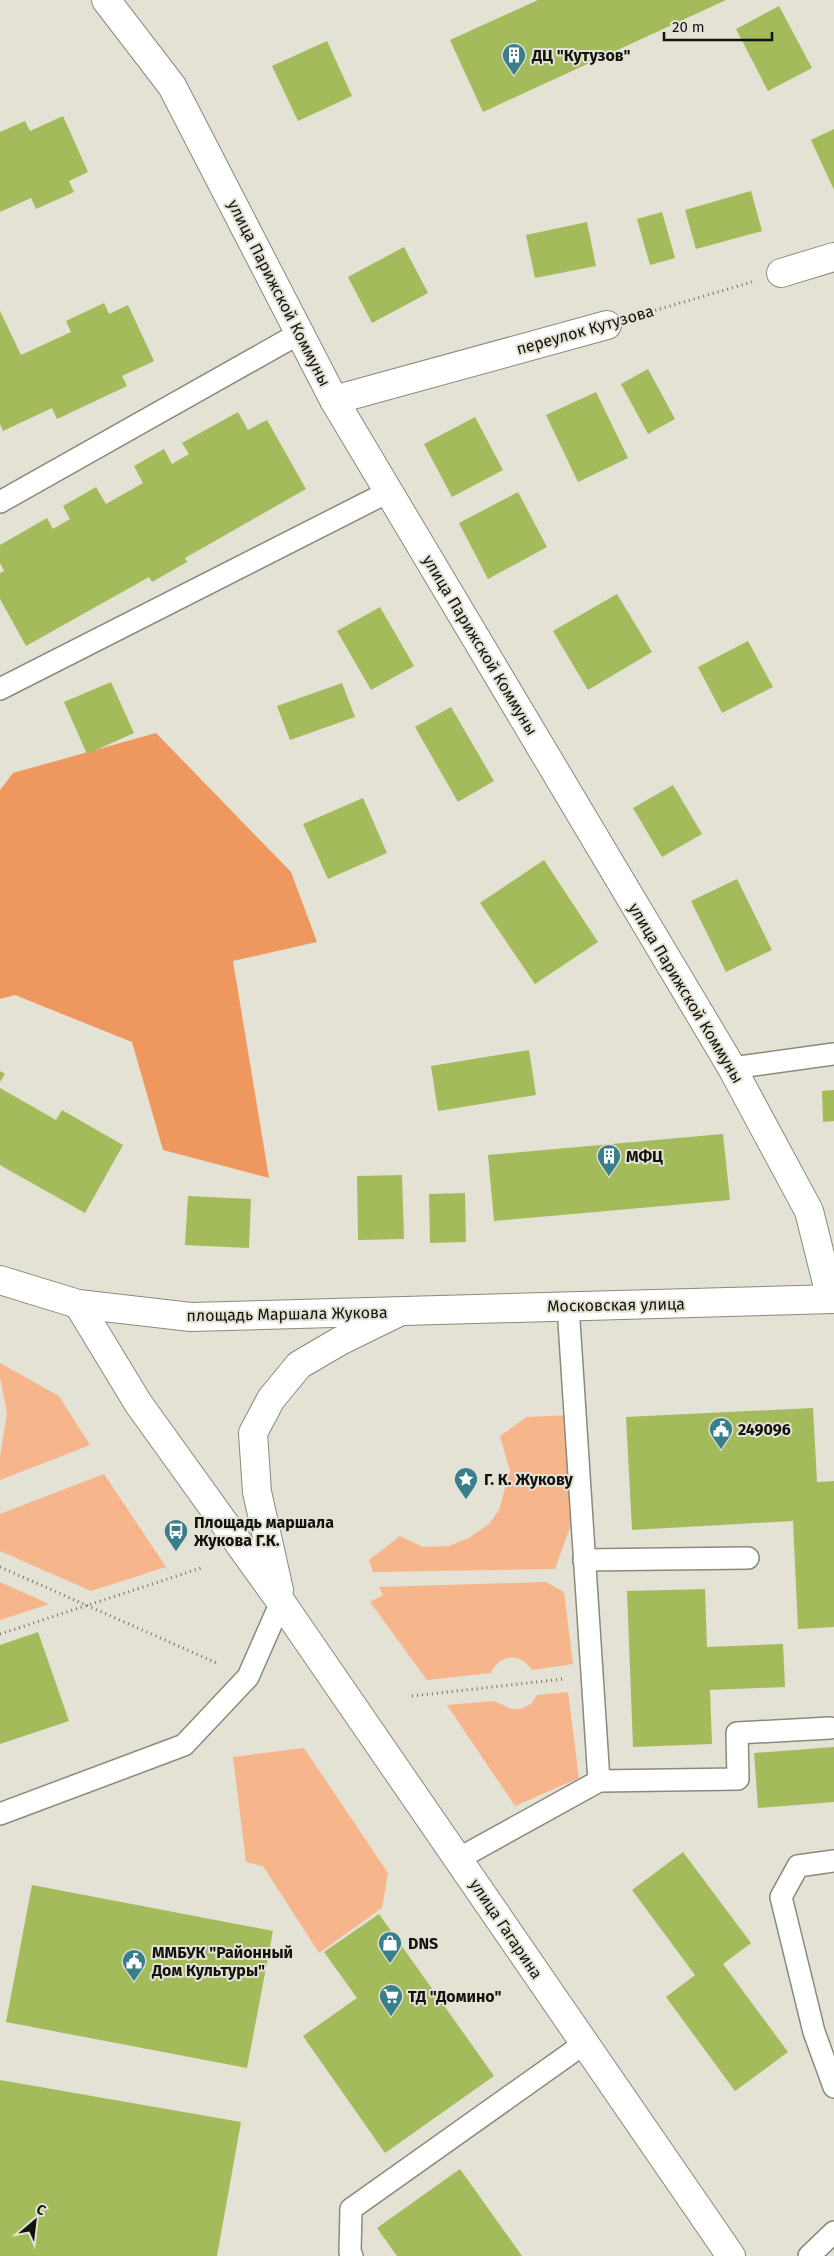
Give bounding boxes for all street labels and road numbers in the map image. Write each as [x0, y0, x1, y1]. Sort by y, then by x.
street label: улица Парижской Коммуны [224, 197, 334, 389]
street label: переулок Кутузова [514, 301, 656, 359]
street label: улица Парижской Коммуны [419, 551, 541, 739]
street label: улица Парижской Коммуны [625, 899, 747, 1087]
street label: Московская улица [547, 1294, 685, 1316]
street label: площадь Маршала Жукова [186, 1303, 388, 1325]
street label: улица Гагарина [466, 1875, 546, 1983]

